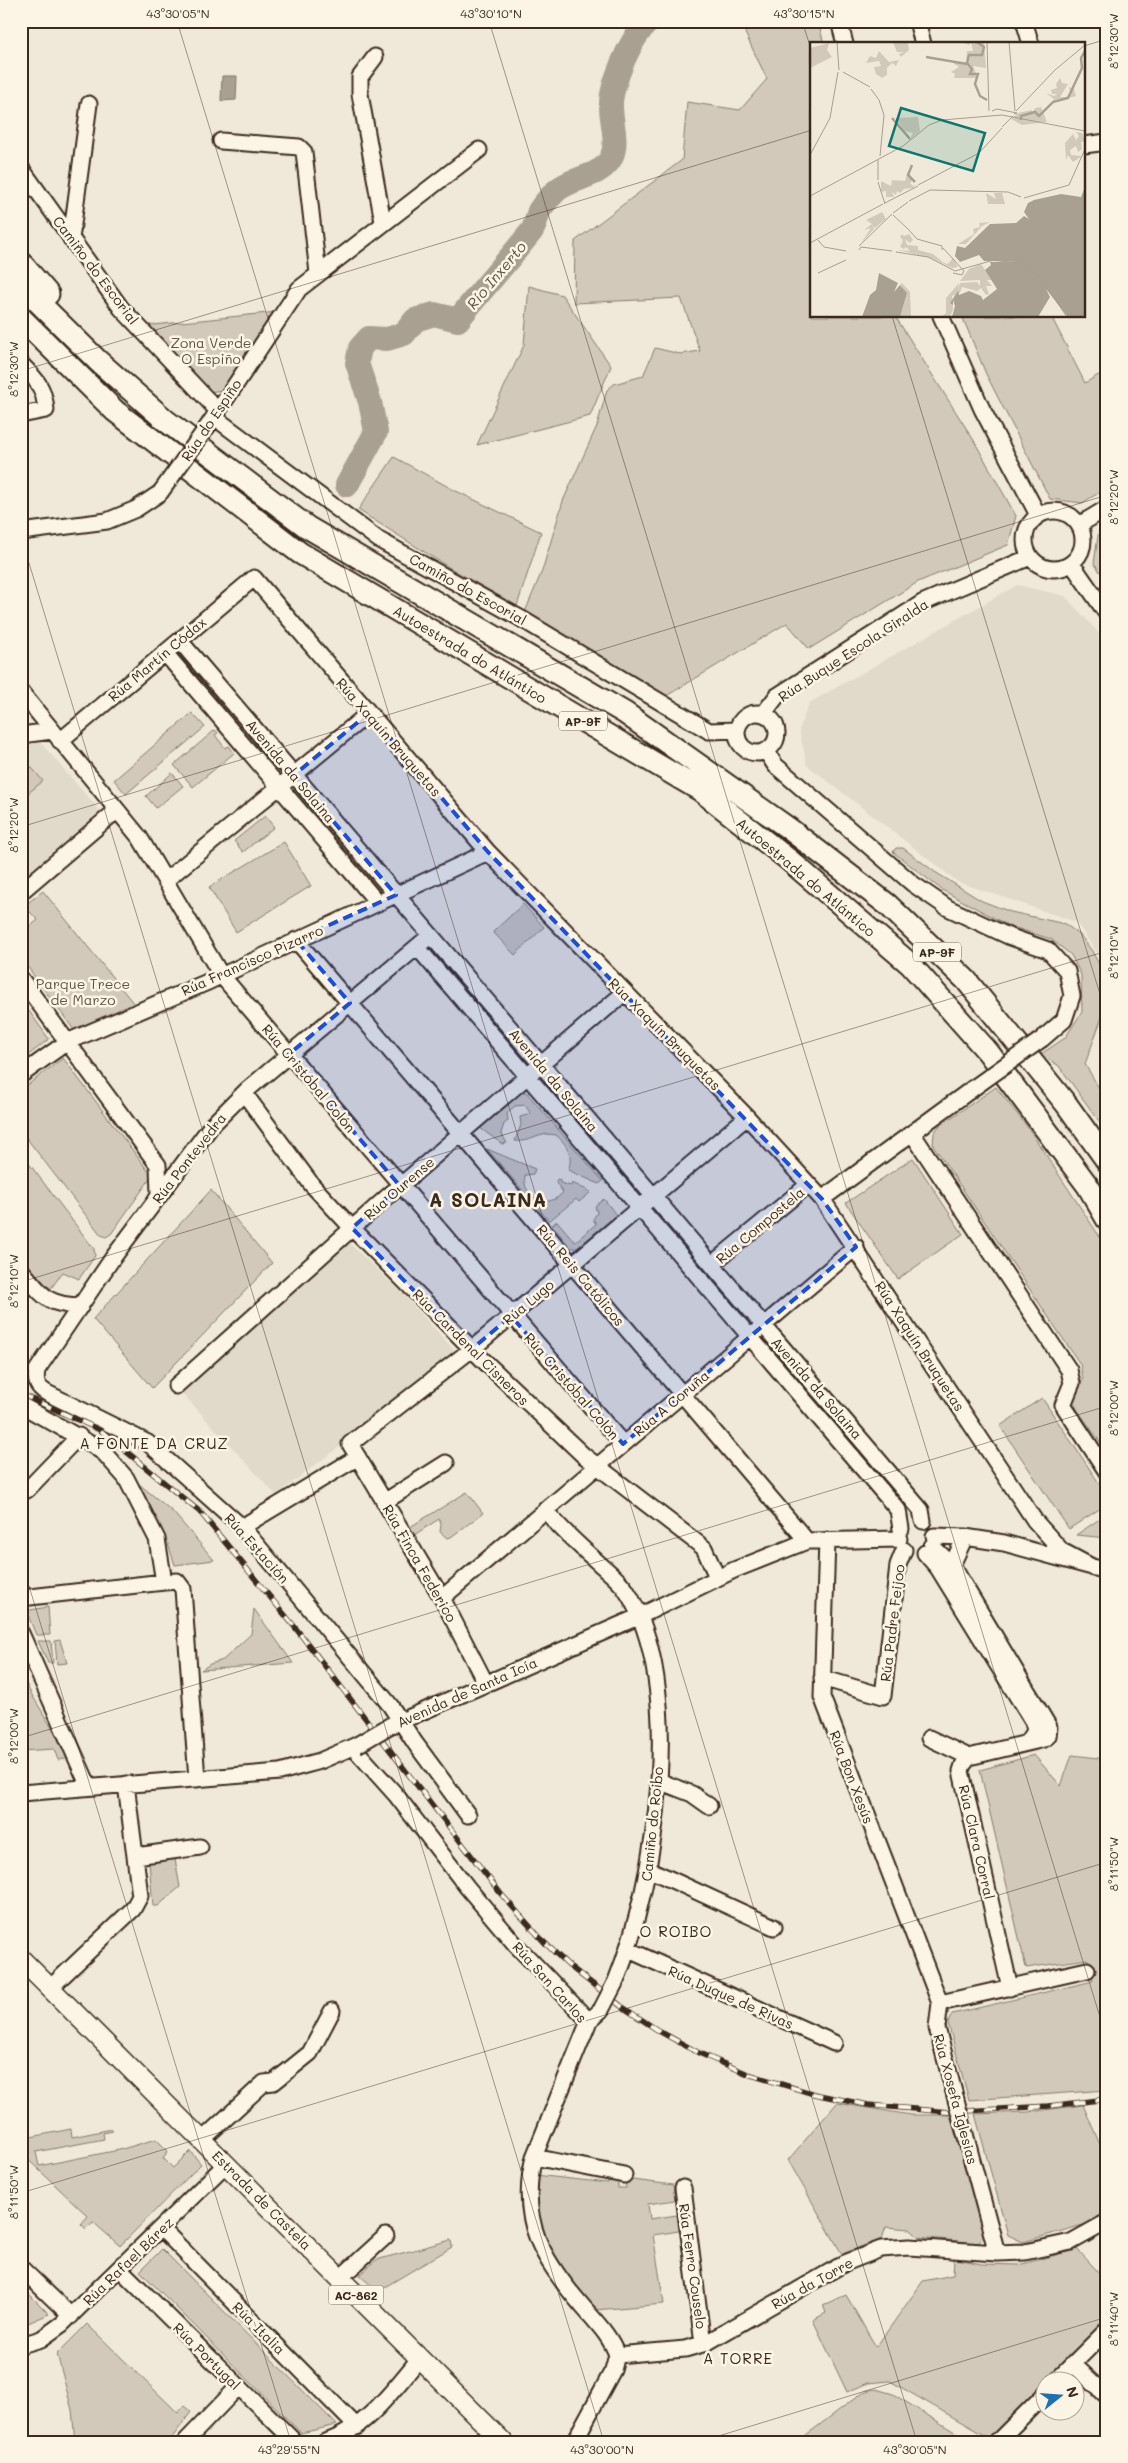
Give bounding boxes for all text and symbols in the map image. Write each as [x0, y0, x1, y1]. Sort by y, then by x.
text: 43°30'05"N [146, 5, 210, 21]
text: 43°30'10"N [460, 5, 522, 21]
text: 43°30'15"N [773, 5, 835, 21]
text: 8°12'30"W [1105, 13, 1121, 69]
inset map [810, 42, 1086, 318]
street label: Camiño do Escorial [49, 212, 143, 328]
water label: Río Inxerto [462, 237, 530, 313]
park label: Zona Verde O Espiño [171, 333, 251, 368]
text: 8°12'30"W [5, 341, 21, 397]
street label: Rúa do Espiño [176, 375, 246, 465]
text: 8°12'20"W [1105, 469, 1121, 525]
street label: Camiño do Escorial [406, 549, 530, 629]
street label: Rúa Buque Escola Giralda [774, 594, 932, 706]
street label: Autoestrada do Atlántico [390, 601, 550, 707]
street label: Rúa Martín Códax [104, 612, 210, 706]
street label: Rúa Xaquín Bruquetas [332, 674, 446, 800]
road number: AP-9F [559, 711, 607, 730]
street label: Avenida da Solaina [242, 715, 340, 827]
text: 8°12'20"W [5, 797, 21, 853]
street label: Autoestrada do Atlántico [733, 813, 879, 941]
street label: Rúa Francisco Pizarro [178, 920, 326, 1000]
text: 8°12'10"W [1105, 925, 1121, 979]
road number: AP-9F [913, 942, 961, 962]
park label: Parque Trece de Marzo [36, 974, 130, 1009]
street label: Rúa Xaquín Bruquetas [605, 974, 725, 1094]
street label: Rúa Cristóbal Colón [258, 1020, 360, 1136]
street label: Avenida da Solaina [505, 1024, 603, 1136]
street label: Rúa Pontevedra [148, 1109, 230, 1207]
street label: Rúa Ourense [360, 1152, 438, 1224]
street label: Rúa Compostela [712, 1182, 808, 1268]
district label: A SOLAINA [429, 1187, 547, 1212]
street label: Rúa Reis Católicos [533, 1220, 629, 1330]
text: 8°12'10"W [5, 1254, 21, 1308]
street label: Rúa Lugo [498, 1275, 558, 1329]
street label: Rúa Xaquín Bruquetas [871, 1277, 969, 1415]
street label: Rúa Cardenal Cisneros [409, 1285, 533, 1409]
street label: Rúa Cristóbal Colón [520, 1328, 624, 1444]
street label: Avenida da Solaina [767, 1333, 867, 1443]
street label: Rúa A Coruña [629, 1366, 713, 1440]
text: 8°12'00"W [1105, 1380, 1121, 1436]
district label: A FONTE DA CRUZ [79, 1433, 229, 1453]
street label: Rúa Finca Federico [379, 1501, 461, 1625]
street label: Rúa Estación [220, 1509, 294, 1587]
street label: Rúa Padre Feijoo [875, 1563, 909, 1683]
street label: Avenida de Santa Icía [394, 1652, 540, 1732]
text: 8°12'00"W [5, 1708, 21, 1764]
street label: Rúa Bon Xesús [826, 1728, 878, 1826]
street label: Camiño do Roibo [637, 1766, 667, 1882]
street label: Rúa Clara Corral [955, 1783, 999, 1901]
text: 8°11'50"W [1105, 1837, 1121, 1891]
district label: O ROIBO [640, 1921, 712, 1941]
street label: Rúa San Carlos [508, 1937, 592, 2027]
street label: Rúa Duque de Rivas [665, 1961, 797, 2033]
street label: Rúa Xosefa Iglesias [929, 2032, 983, 2166]
street label: Estrada de Castela [208, 2146, 316, 2254]
text: 8°11'50"W [5, 2165, 21, 2219]
street label: Rúa Ferro Couselo [675, 2202, 711, 2330]
street label: Rúa Rafael Bárez [79, 2213, 178, 2309]
street label: Rúa da Torre [768, 2253, 856, 2313]
road number: AC-862 [328, 2286, 384, 2304]
text: 8°11'40"W [1105, 2292, 1121, 2346]
street label: Rúa Italia [228, 2297, 290, 2359]
street label: Rúa Portugal [169, 2318, 245, 2394]
district label: A TORRE [703, 2348, 773, 2368]
north arrow [1036, 2370, 1086, 2420]
text: N [1062, 2384, 1084, 2400]
text: 43°29'55"N [258, 2441, 320, 2457]
text: 43°30'00"N [570, 2441, 634, 2457]
text: 43°30'05"N [883, 2441, 947, 2457]

